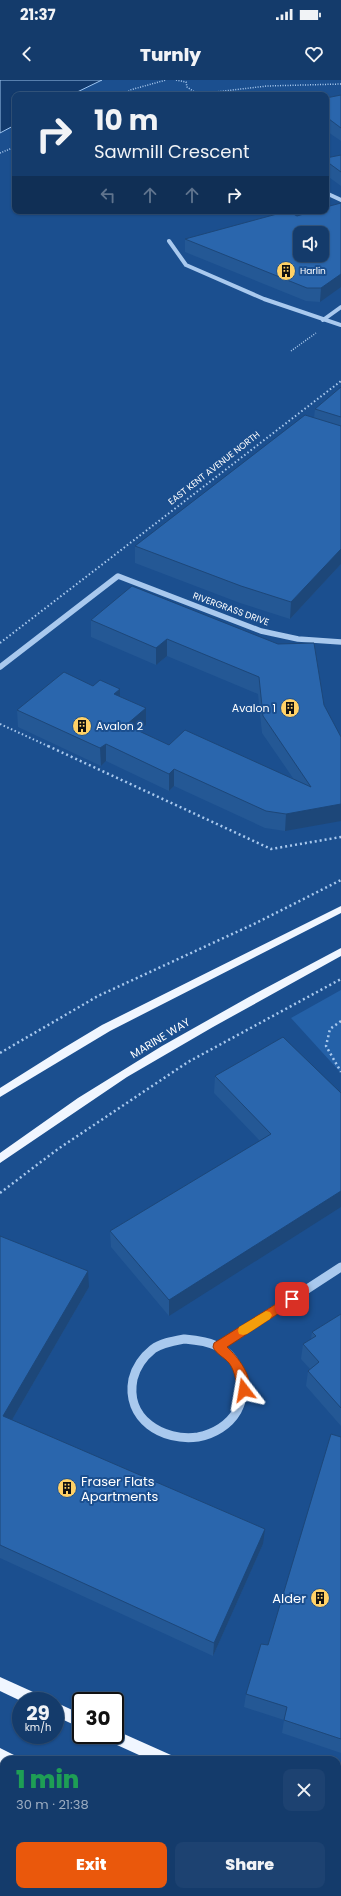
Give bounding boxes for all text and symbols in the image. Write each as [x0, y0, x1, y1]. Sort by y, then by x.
text: 21:37 [20, 4, 56, 25]
text: Turnly [140, 42, 201, 67]
icon: back [16, 43, 38, 65]
icon: heart [303, 43, 325, 65]
text: 10 m [94, 101, 158, 140]
icon: right [28, 108, 80, 160]
text: Sawmill Crescent [94, 139, 249, 164]
icon: left [97, 184, 119, 206]
icon: ahead [139, 184, 161, 206]
icon: ahead [181, 184, 203, 206]
icon: right [223, 184, 245, 206]
map controls [293, 226, 329, 262]
button: sound [293, 226, 329, 262]
building icon: Harlin [275, 260, 297, 282]
place label: Harlin [300, 265, 326, 277]
street label: EAST KENT AVENUE NORTH [166, 428, 262, 508]
street label: RIVERGRASS DRIVE [191, 590, 271, 628]
building icon: Avalon 1 [279, 697, 301, 719]
place label: Avalon 1 [232, 700, 276, 716]
building icon: Avalon 2 [71, 715, 93, 737]
place label: Avalon 2 [96, 718, 143, 734]
street label: MARINE WAY [127, 1014, 193, 1062]
pin [275, 1282, 309, 1316]
icon: arrive [281, 1288, 303, 1310]
position arrow [223, 1369, 265, 1411]
place label: Fraser Flats Apartments [81, 1472, 158, 1506]
building icon: Fraser Flats Apartments [56, 1477, 78, 1499]
building icon: Alder [309, 1587, 331, 1609]
place label: Alder [272, 1589, 306, 1608]
speed limit sign: 30 [72, 1692, 124, 1744]
text: 29 [26, 1699, 50, 1727]
text: km/h [25, 1720, 51, 1735]
text: 1 min [16, 1763, 79, 1796]
button: close [283, 1769, 325, 1811]
text: 30 m · 21:38 [16, 1795, 89, 1814]
button: Exit [16, 1842, 167, 1888]
button: Share [175, 1842, 325, 1888]

